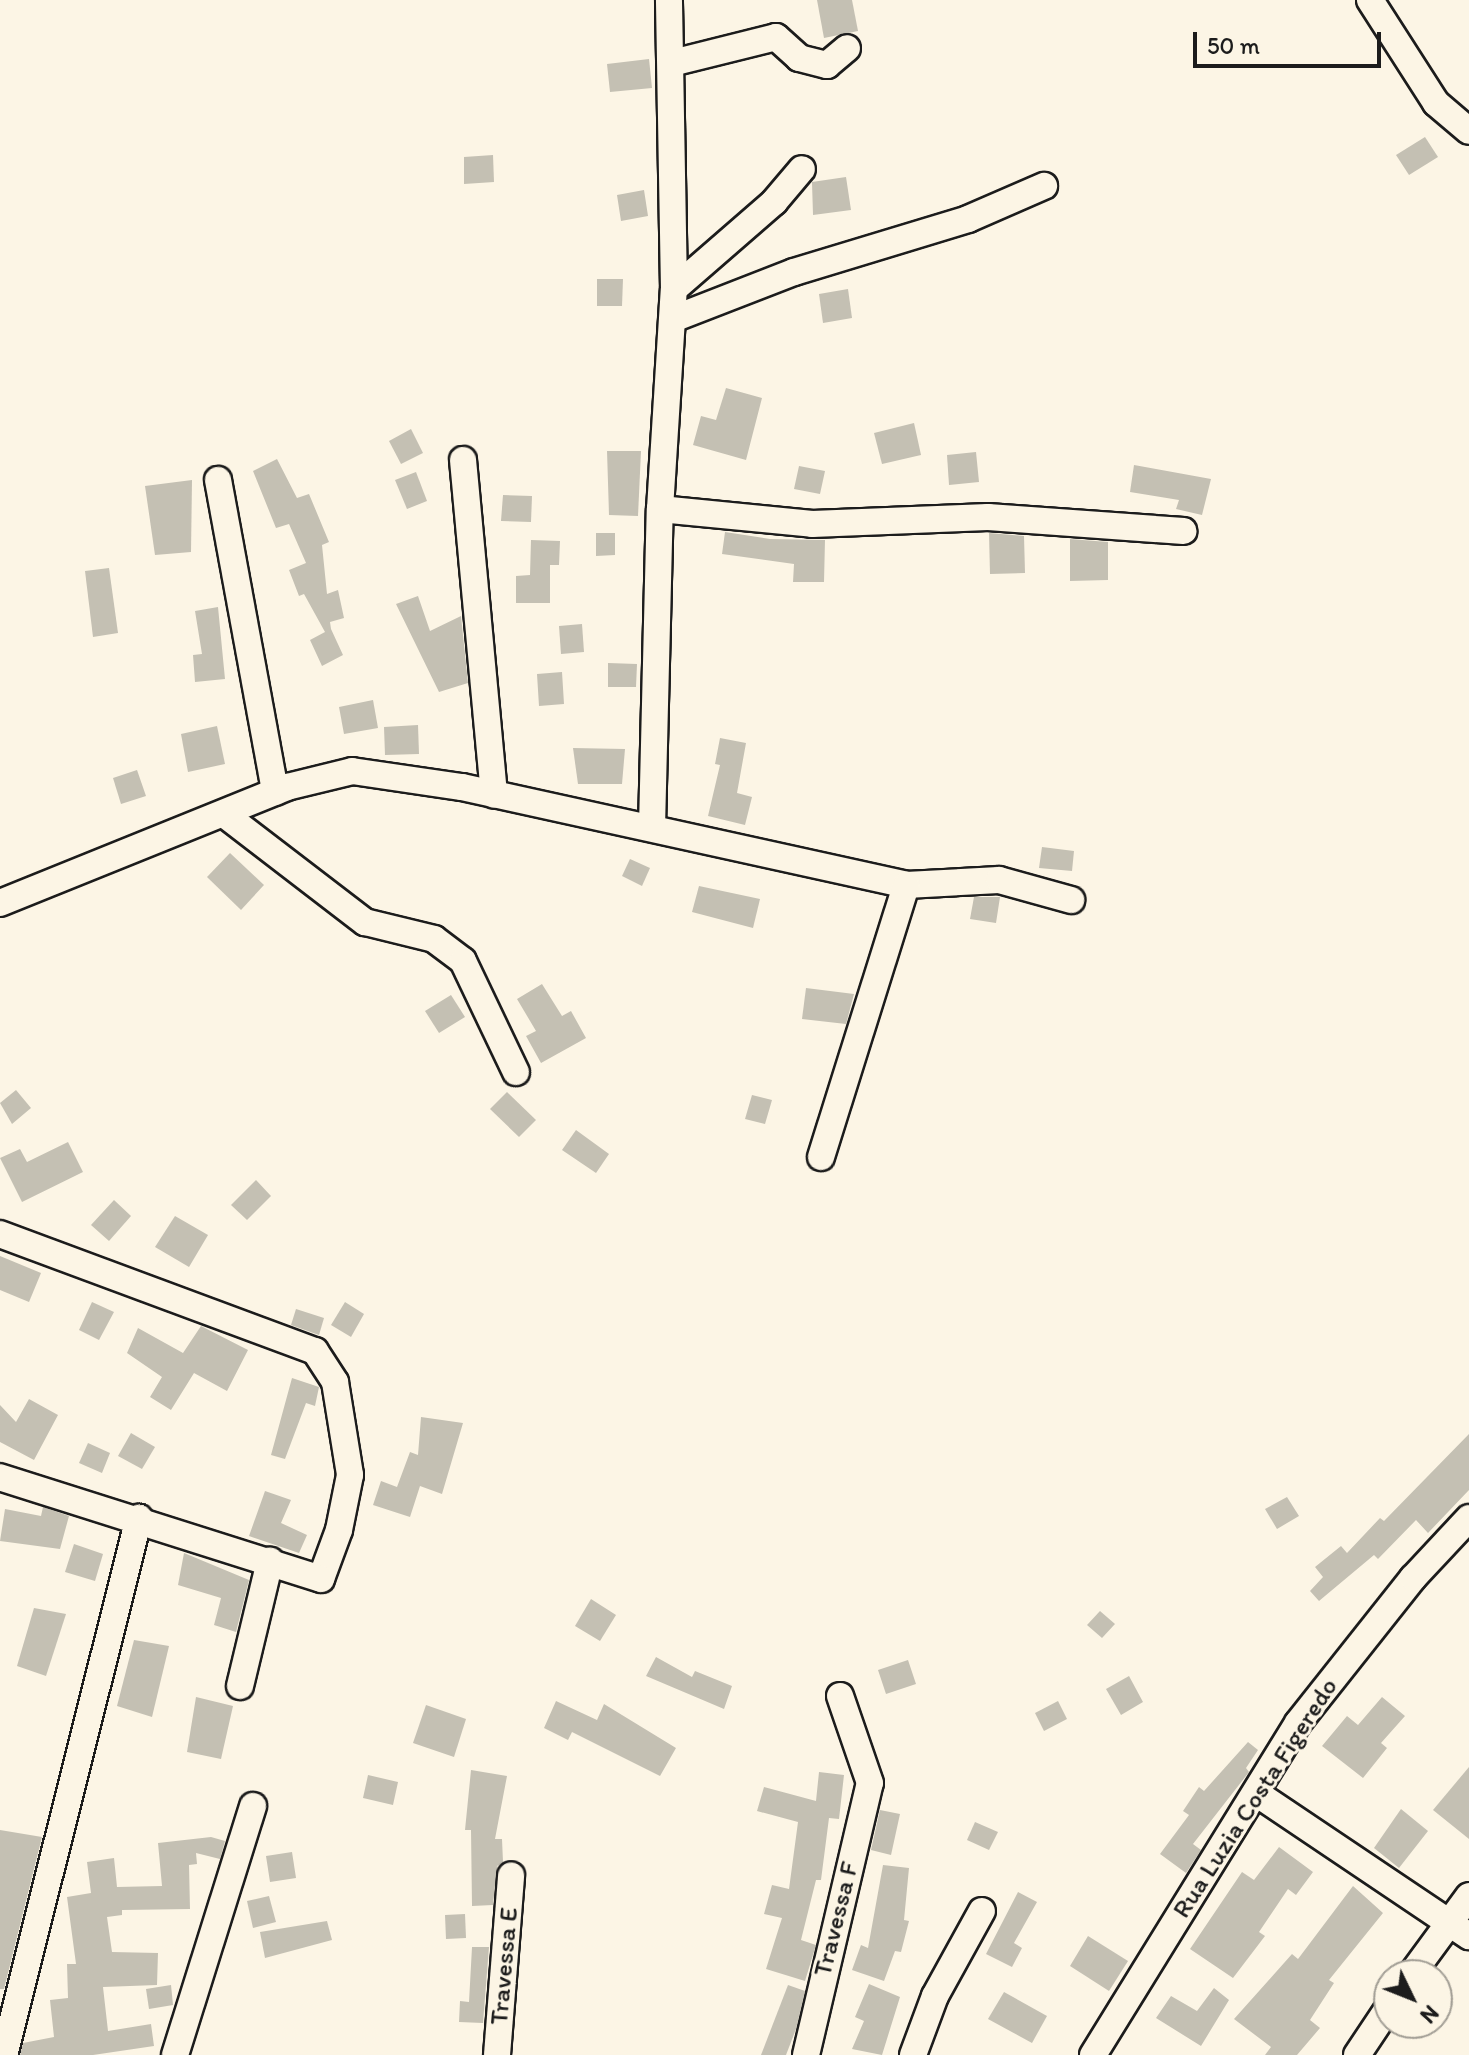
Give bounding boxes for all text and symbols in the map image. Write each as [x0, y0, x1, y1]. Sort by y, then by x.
scale bar [1197, 16, 1385, 66]
text: 50 m [1207, 31, 1260, 60]
street label: Rua Luzia Costa Figeredo [1166, 1672, 1344, 1924]
street label: Travessa F [807, 1859, 865, 1979]
street label: Travessa E [483, 1906, 525, 2026]
north arrow [1373, 1959, 1453, 2039]
text: N [1415, 2000, 1444, 2029]

